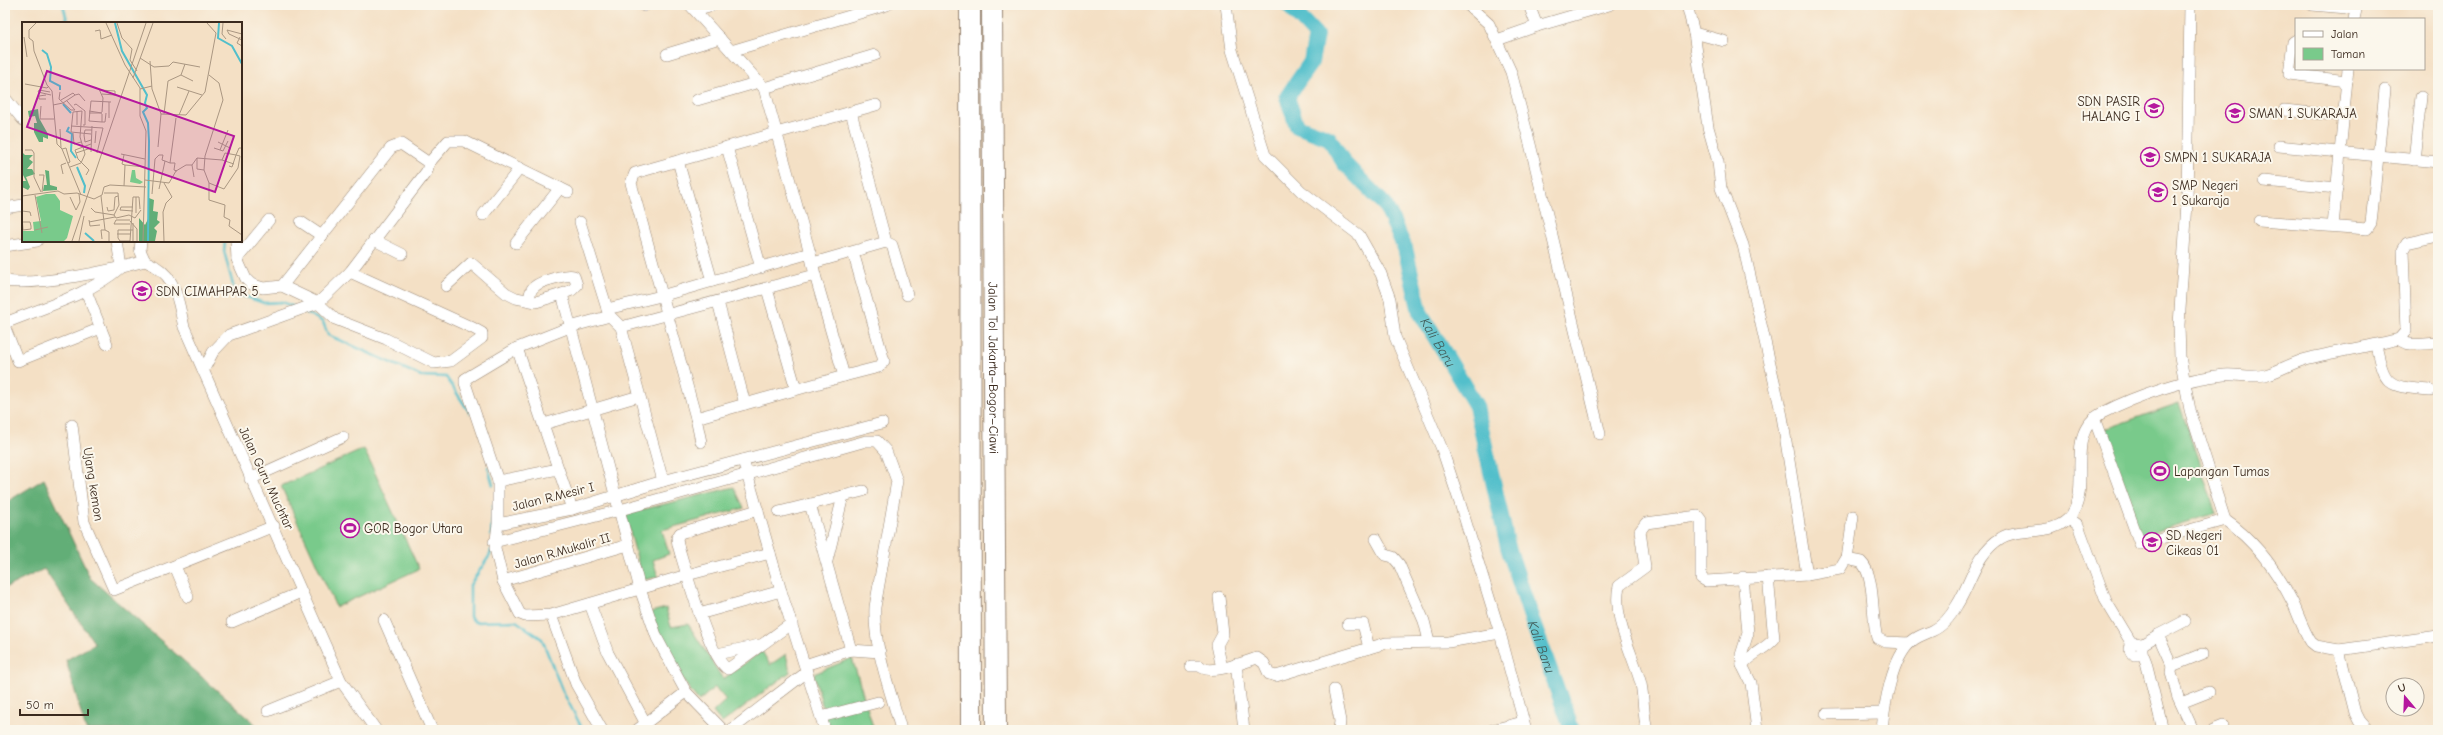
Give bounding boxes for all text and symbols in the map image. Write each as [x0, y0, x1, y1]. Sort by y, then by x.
legend [2295, 18, 2425, 70]
inset map [22, 22, 242, 242]
text: Jalan [2331, 27, 2358, 41]
text: Taman [2331, 47, 2365, 61]
place label: SDN PASIR HALANG I [2077, 94, 2140, 124]
school or university icon: SDN PASIR HALANG I [2143, 97, 2165, 119]
school or university icon: SMAN 1 SUKARAJA [2224, 102, 2246, 124]
place label: SMAN 1 SUKARAJA [2249, 106, 2357, 121]
school or university icon: SMPN 1 SUKARAJA [2139, 146, 2161, 168]
place label: SMPN 1 SUKARAJA [2164, 150, 2272, 165]
place label: SMP Negeri 1 Sukaraja [2172, 178, 2238, 208]
school or university icon: SMP Negeri 1 Sukaraja [2147, 181, 2169, 203]
school or university icon: SDN CIMAHPAR 5 [131, 280, 153, 302]
street label: Jalan Tol Jakarta–Bogor–Ciawi [986, 282, 1001, 454]
place label: SDN CIMAHPAR 5 [156, 284, 259, 299]
water label: Kali Baru [1416, 315, 1459, 370]
street label: Jalan Guru Muchtar [236, 424, 297, 533]
street label: Ujang kemon [80, 446, 107, 522]
sports icon: Lapangan Tumas [2149, 460, 2171, 482]
place label: Lapangan Tumas [2174, 464, 2269, 479]
street label: Jalan R.Mesir I [511, 479, 596, 514]
sports icon: GOR Bogor Utara [339, 517, 361, 539]
place label: GOR Bogor Utara [364, 521, 463, 536]
place label: SD Negeri Cikeas 01 [2166, 528, 2222, 558]
street label: Jalan R.Mukalir II [512, 530, 612, 571]
school or university icon: SD Negeri Cikeas 01 [2141, 531, 2163, 553]
water label: Kali Baru [1524, 618, 1558, 675]
north arrow [2385, 677, 2425, 717]
text: U [2396, 681, 2408, 695]
scale bar [20, 691, 88, 717]
text: 50 m [26, 698, 54, 712]

